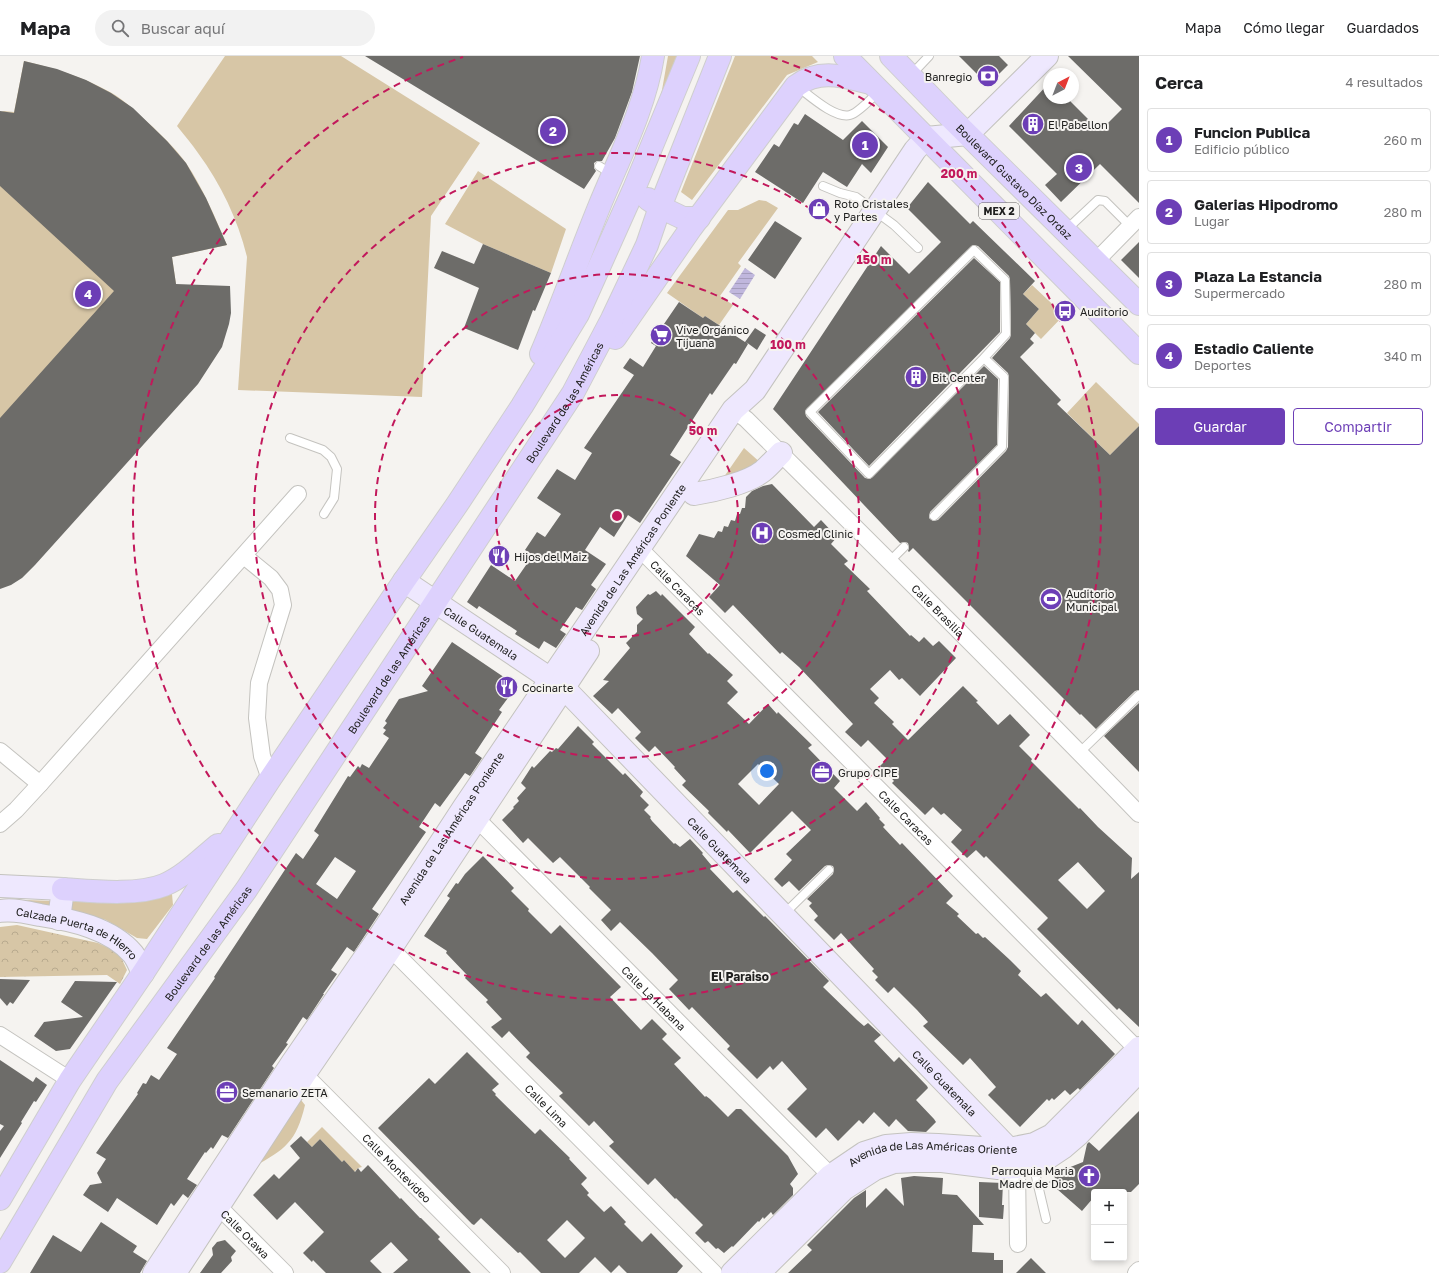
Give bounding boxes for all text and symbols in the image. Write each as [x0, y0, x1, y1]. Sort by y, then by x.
search box [95, 10, 375, 46]
text: Mapa [20, 16, 71, 39]
icon: search [109, 17, 131, 39]
text: Buscar aquí [141, 19, 225, 37]
text: Mapa [1185, 19, 1221, 36]
text: Cómo llegar [1243, 19, 1324, 36]
text: Guardados [1346, 19, 1419, 36]
bank icon: Banregio [975, 63, 1001, 89]
north arrow [1043, 68, 1079, 104]
place label: Banregio [925, 70, 972, 83]
text: Cerca [1155, 72, 1203, 93]
text: 4 resultados [1345, 74, 1423, 90]
building icon: El Pabellon [1020, 111, 1046, 137]
pin: 2 [540, 116, 566, 146]
place label: El Pabellon [1048, 118, 1108, 131]
street label: Boulevard Gustavo Díaz Ordaz [954, 121, 1076, 242]
text: Funcion Publica [1194, 123, 1310, 141]
pin: 1 [852, 130, 878, 160]
text: 1 [1166, 132, 1172, 148]
text: 260 m [1384, 132, 1422, 148]
text: Edificio público [1194, 141, 1290, 157]
pin: 3 [1066, 153, 1092, 183]
text: 200 m [941, 166, 977, 181]
text: Galerias Hipodromo [1194, 195, 1338, 213]
shop icon: Roto Cristales y Partes [806, 196, 832, 222]
place label: Roto Cristales y Partes [834, 197, 909, 223]
road number: MEX 2 [979, 203, 1019, 219]
text: 2 [1165, 204, 1173, 220]
text: 280 m [1384, 204, 1422, 220]
text: Lugar [1194, 213, 1229, 229]
text: 150 m [857, 252, 891, 267]
text: Plaza La Estancia [1194, 267, 1322, 285]
text: 3 [1165, 276, 1173, 292]
text: 280 m [1384, 276, 1422, 292]
pin: 4 [75, 279, 101, 309]
text: Supermercado [1194, 285, 1285, 301]
bus stop icon: Auditorio [1052, 298, 1078, 324]
place label: Auditorio [1080, 305, 1129, 318]
supermarket icon: Vive Orgánico Tijuana [648, 322, 674, 348]
place label: Vive Orgánico Tijuana [676, 323, 749, 349]
text: 100 m [770, 337, 806, 352]
street label: Boulevard de las Américas [523, 339, 605, 465]
text: Estadio Caliente [1194, 339, 1314, 357]
text: 4 [1165, 348, 1173, 364]
text: 340 m [1384, 348, 1422, 364]
text: Deportes [1194, 357, 1251, 373]
building icon: Bit Center [903, 364, 929, 390]
place label: Bit Center [932, 371, 986, 384]
button: Guardar [1155, 408, 1285, 445]
button: Compartir [1293, 408, 1423, 445]
text: 50 m [689, 423, 717, 438]
street label: Avenida de Las Américas Poniente [576, 481, 688, 638]
centre of rings [610, 509, 624, 523]
hospital icon: Cosmed Clinic [749, 520, 775, 546]
place label: Cosmed Clinic [778, 527, 853, 540]
restaurant icon: Hijos del Maiz [486, 543, 512, 569]
place label: Hijos del Maiz [514, 550, 587, 563]
street label: Calle Caracas [648, 557, 708, 618]
street label: Calle Brasilia [909, 581, 967, 639]
sports icon: Auditorio Municipal [1038, 586, 1064, 612]
place label: Auditorio Municipal [1066, 587, 1118, 613]
street label: Calle Guatemala [442, 603, 521, 662]
street label: Boulevard de las Américas [344, 612, 432, 736]
restaurant icon: Cocinarte [494, 674, 520, 700]
place label: Cocinarte [522, 681, 573, 694]
street label: Avenida de Las Américas Poniente [396, 749, 506, 907]
office icon: Grupo CIPE [809, 759, 835, 785]
your location [757, 761, 777, 781]
place label: Grupo CIPE [838, 766, 898, 779]
street label: Calle Caracas [877, 787, 937, 847]
street label: Calle Guatemala [685, 814, 755, 885]
street label: Boulevard de las Américas [161, 883, 254, 1003]
street label: Calzada Puerta de Hierro [15, 904, 141, 962]
street label: Calle La Habana [619, 963, 689, 1033]
district label: El Paraiso [711, 969, 769, 984]
street label: Calle Guatemala [910, 1047, 980, 1118]
office icon: Semanario ZETA [214, 1079, 240, 1105]
street label: Calle Lima [523, 1081, 571, 1129]
place label: Semanario ZETA [242, 1086, 328, 1099]
street label: Calle Montevideo [360, 1130, 434, 1205]
street label: Avenida de Las Américas Oriente [845, 1137, 1018, 1169]
church icon: Parroquia Maria Madre de Dios [1076, 1163, 1102, 1189]
place label: Parroquia Maria Madre de Dios [991, 1164, 1074, 1190]
map controls [1091, 1189, 1127, 1261]
button: + [1091, 1189, 1127, 1225]
street label: Calle Otawa [219, 1207, 273, 1261]
button: − [1091, 1225, 1127, 1261]

